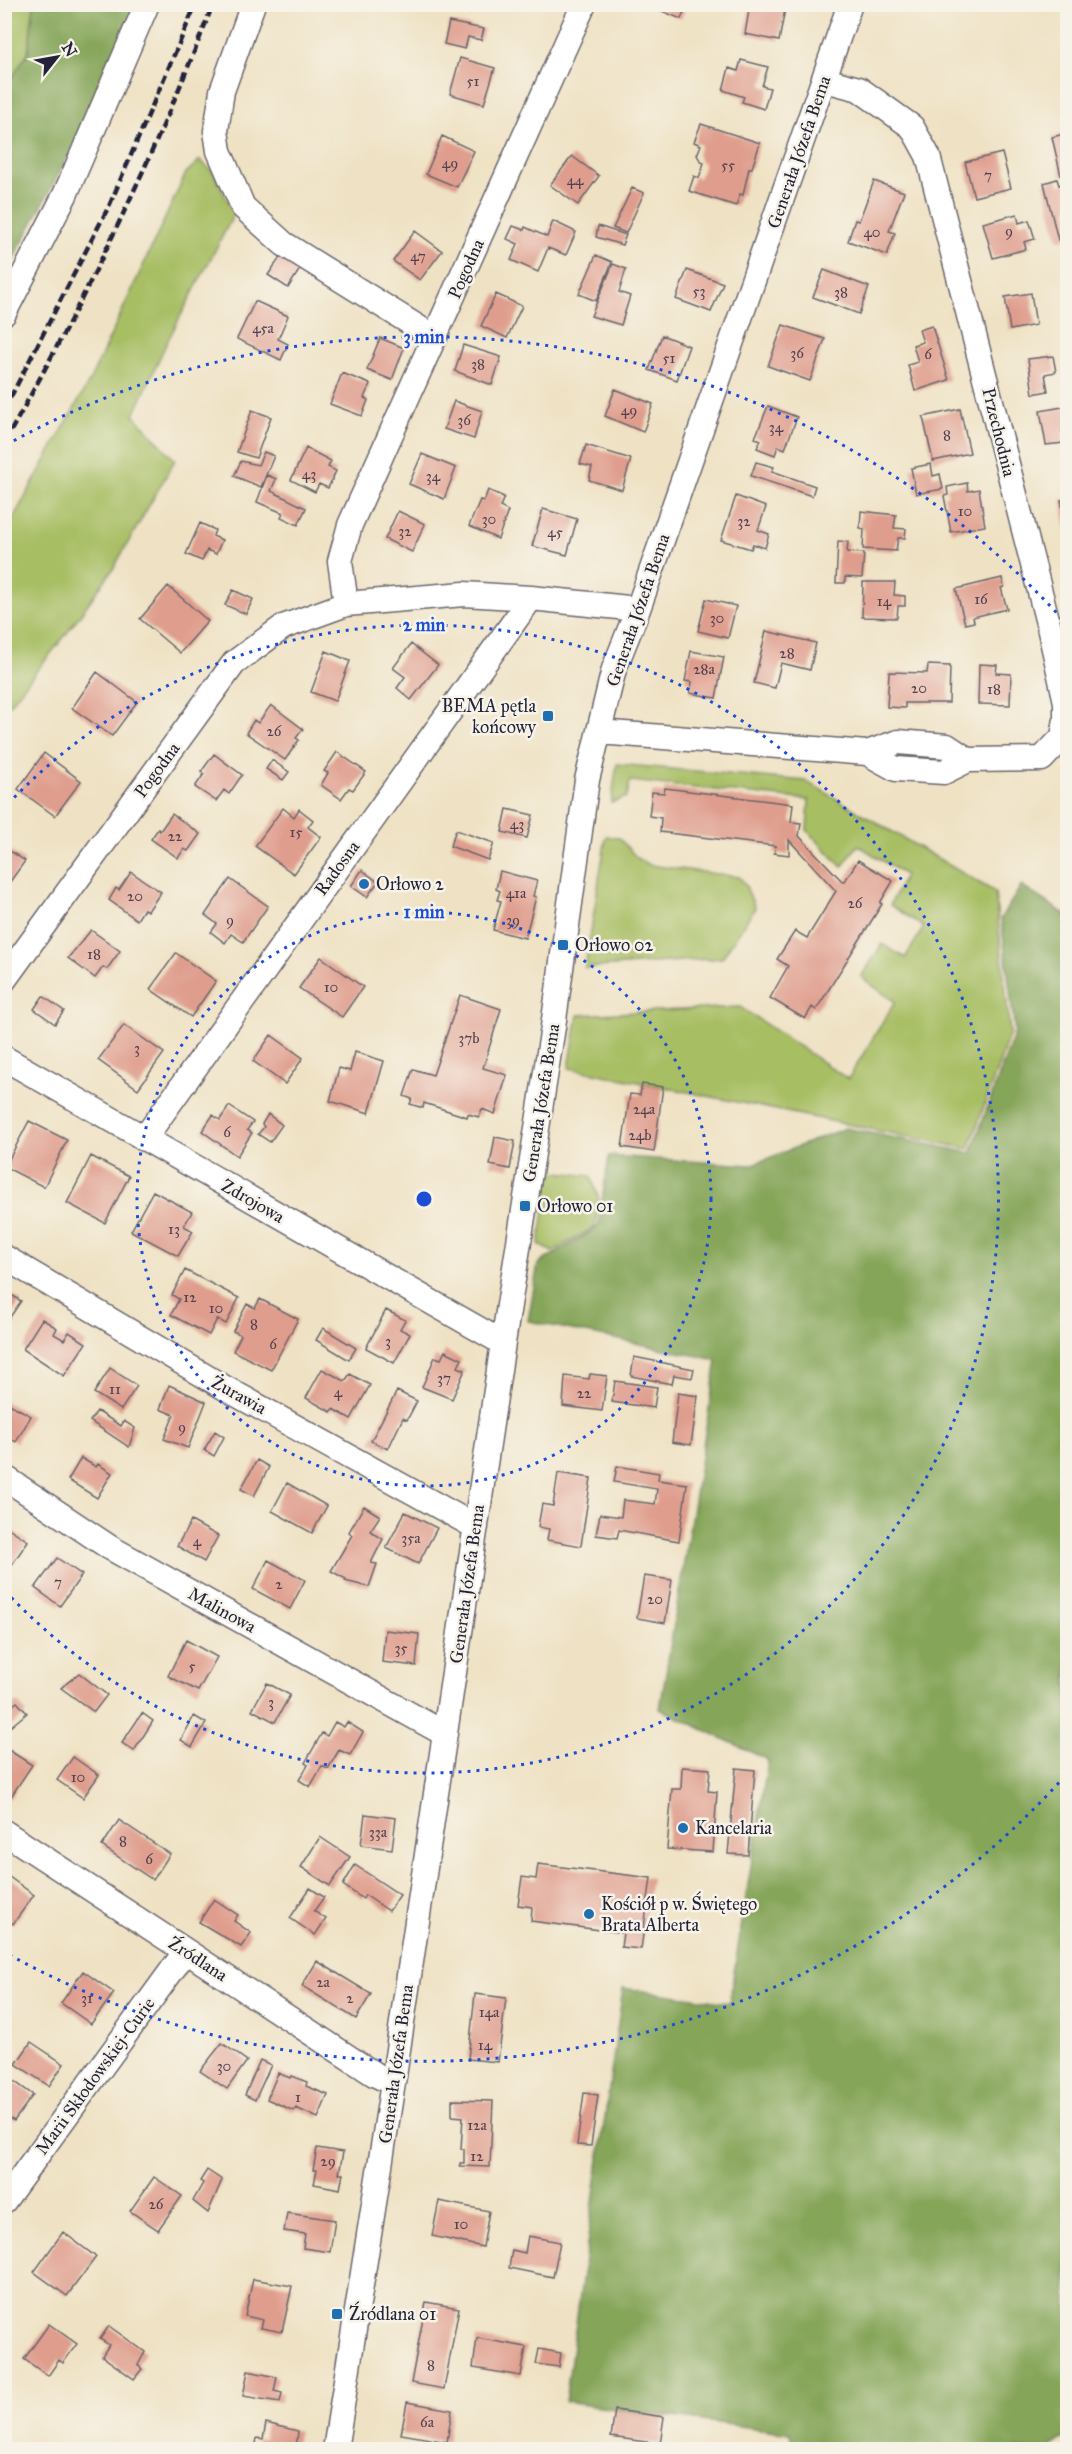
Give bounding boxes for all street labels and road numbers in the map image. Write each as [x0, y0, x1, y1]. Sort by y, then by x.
street label: Generała Józefa Bema [763, 72, 837, 232]
street label: Pogodna [443, 235, 490, 303]
street label: Przechodnia [977, 385, 1021, 479]
street label: Generała Józefa Bema [602, 530, 676, 690]
street label: Pogodna [130, 738, 185, 803]
street label: Radosna [310, 836, 364, 900]
street label: Generała Józefa Bema [518, 1022, 565, 1184]
street label: Zdrojowa [218, 1174, 289, 1228]
street label: Żurawia [208, 1370, 271, 1419]
street label: Generała Józefa Bema [445, 1503, 490, 1665]
street label: Malinowa [184, 1582, 260, 1638]
street label: Źródlana [164, 1930, 233, 1986]
street label: Generała Józefa Bema [374, 1983, 419, 2145]
street label: Marii Skłodowskiej-Curie [30, 1993, 160, 2159]

